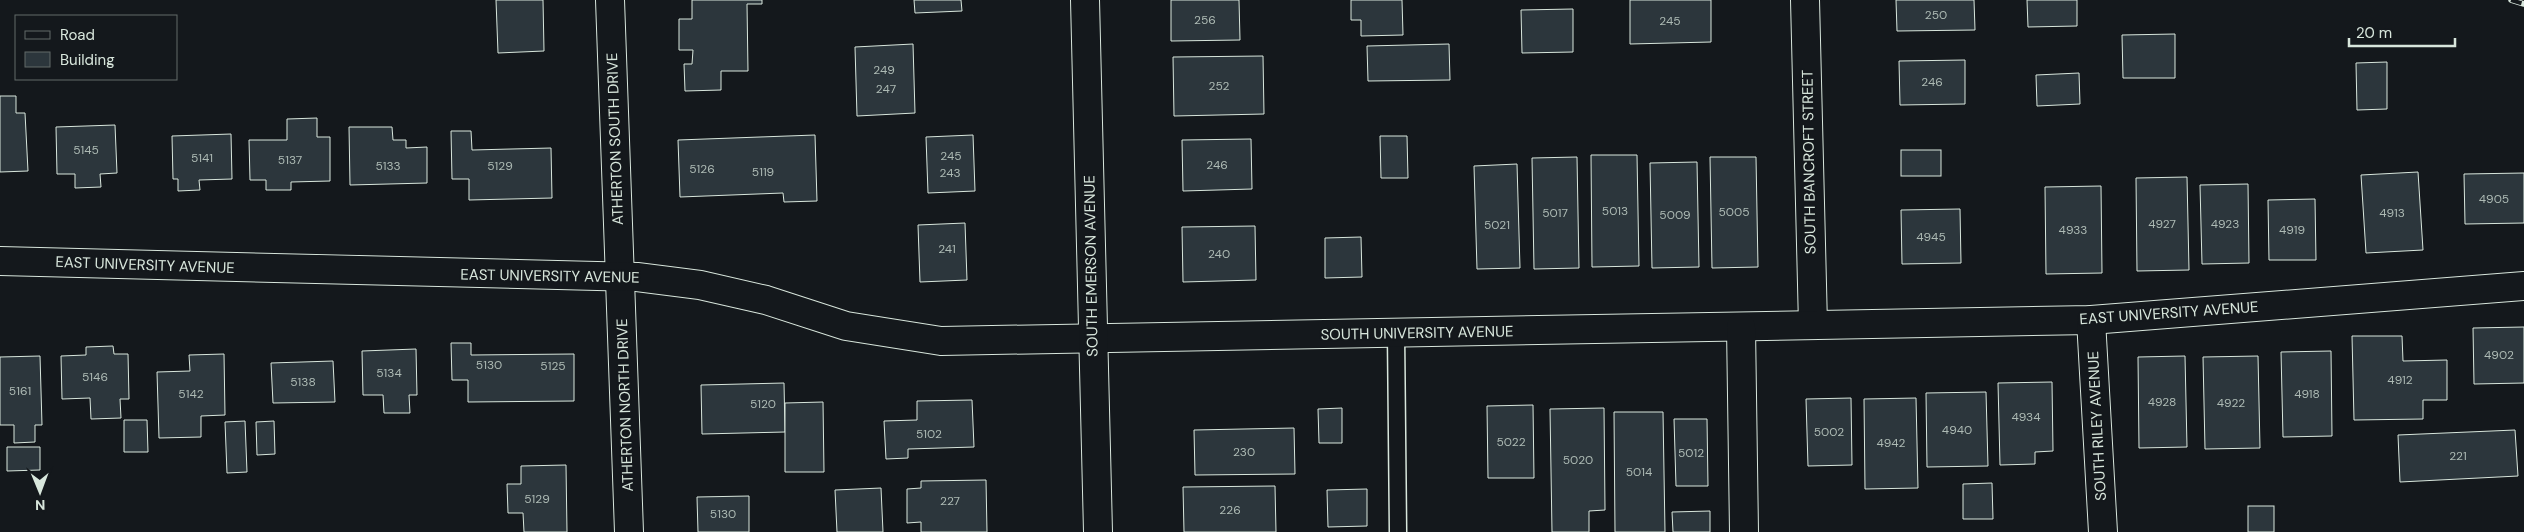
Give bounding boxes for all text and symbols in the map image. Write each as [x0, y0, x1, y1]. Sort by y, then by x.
house number: 250 [1925, 7, 1947, 23]
house number: 256 [1194, 12, 1216, 28]
house number: 245 [1659, 13, 1681, 29]
legend [15, 15, 178, 80]
scale bar [2349, 15, 2455, 47]
text: 20 m [2356, 23, 2392, 43]
text: Road [60, 25, 95, 45]
text: Building [60, 50, 115, 70]
street label: ATHERTON SOUTH DRIVE [602, 52, 628, 226]
house number: 249 [873, 62, 895, 78]
street label: SOUTH BANCROFT STREET [1797, 69, 1821, 255]
house number: 246 [1921, 74, 1943, 90]
house number: 252 [1209, 78, 1230, 94]
house number: 247 [876, 81, 896, 97]
house number: 5145 [73, 142, 99, 158]
house number: 245 [940, 148, 962, 164]
house number: 5141 [191, 150, 213, 166]
house number: 5137 [278, 152, 302, 168]
house number: 246 [1206, 157, 1228, 173]
house number: 5133 [375, 158, 401, 174]
house number: 5129 [487, 158, 513, 174]
house number: 5126 [689, 161, 715, 177]
house number: 5119 [752, 164, 774, 180]
house number: 243 [939, 165, 961, 181]
street label: SOUTH EMERSON AVENUE [1079, 175, 1103, 357]
house number: 4905 [2479, 191, 2509, 207]
house number: 5013 [1602, 203, 1628, 219]
house number: 5005 [1718, 204, 1750, 220]
house number: 5017 [1542, 205, 1568, 221]
house number: 4913 [2379, 205, 2405, 221]
house number: 5009 [1659, 207, 1691, 223]
house number: 4927 [2148, 216, 2176, 232]
house number: 4923 [2211, 216, 2239, 232]
house number: 5021 [1484, 217, 1510, 233]
house number: 4933 [2059, 222, 2087, 238]
house number: 4919 [2279, 222, 2305, 238]
house number: 4945 [1916, 229, 1946, 245]
house number: 241 [938, 241, 956, 257]
house number: 240 [1208, 246, 1230, 262]
street label: EAST UNIVERSITY AVENUE [55, 252, 235, 278]
street label: EAST UNIVERSITY AVENUE [460, 264, 640, 288]
street label: EAST UNIVERSITY AVENUE [2079, 297, 2259, 329]
street label: ATHERTON NORTH DRIVE [612, 318, 638, 492]
street label: SOUTH UNIVERSITY AVENUE [1320, 321, 1514, 345]
house number: 4902 [2484, 347, 2514, 363]
street label: SOUTH RILEY AVENUE [2083, 351, 2111, 501]
house number: 5130 [476, 357, 502, 373]
house number: 5125 [540, 358, 566, 374]
house number: 5134 [376, 365, 402, 381]
house number: 5146 [82, 369, 108, 385]
house number: 4912 [2387, 372, 2413, 388]
house number: 5138 [290, 374, 316, 390]
house number: 5161 [9, 383, 31, 399]
house number: 5142 [178, 386, 204, 402]
house number: 4918 [2294, 386, 2320, 402]
house number: 4928 [2148, 394, 2176, 410]
house number: 4922 [2217, 395, 2245, 411]
house number: 5120 [750, 396, 776, 412]
house number: 4934 [2012, 409, 2041, 425]
house number: 4940 [1942, 422, 1972, 438]
house number: 5002 [1814, 424, 1844, 440]
house number: 5102 [916, 426, 942, 442]
house number: 5022 [1496, 434, 1526, 450]
house number: 4942 [1876, 435, 1906, 451]
house number: 230 [1233, 444, 1255, 460]
house number: 5012 [1678, 445, 1704, 461]
house number: 221 [2449, 448, 2467, 464]
house number: 5020 [1563, 452, 1593, 468]
house number: 5014 [1626, 464, 1652, 480]
north arrow [15, 467, 65, 517]
house number: 5129 [524, 491, 550, 507]
house number: 227 [940, 493, 960, 509]
text: N [35, 496, 45, 514]
house number: 226 [1219, 502, 1241, 518]
house number: 5130 [710, 506, 736, 522]

